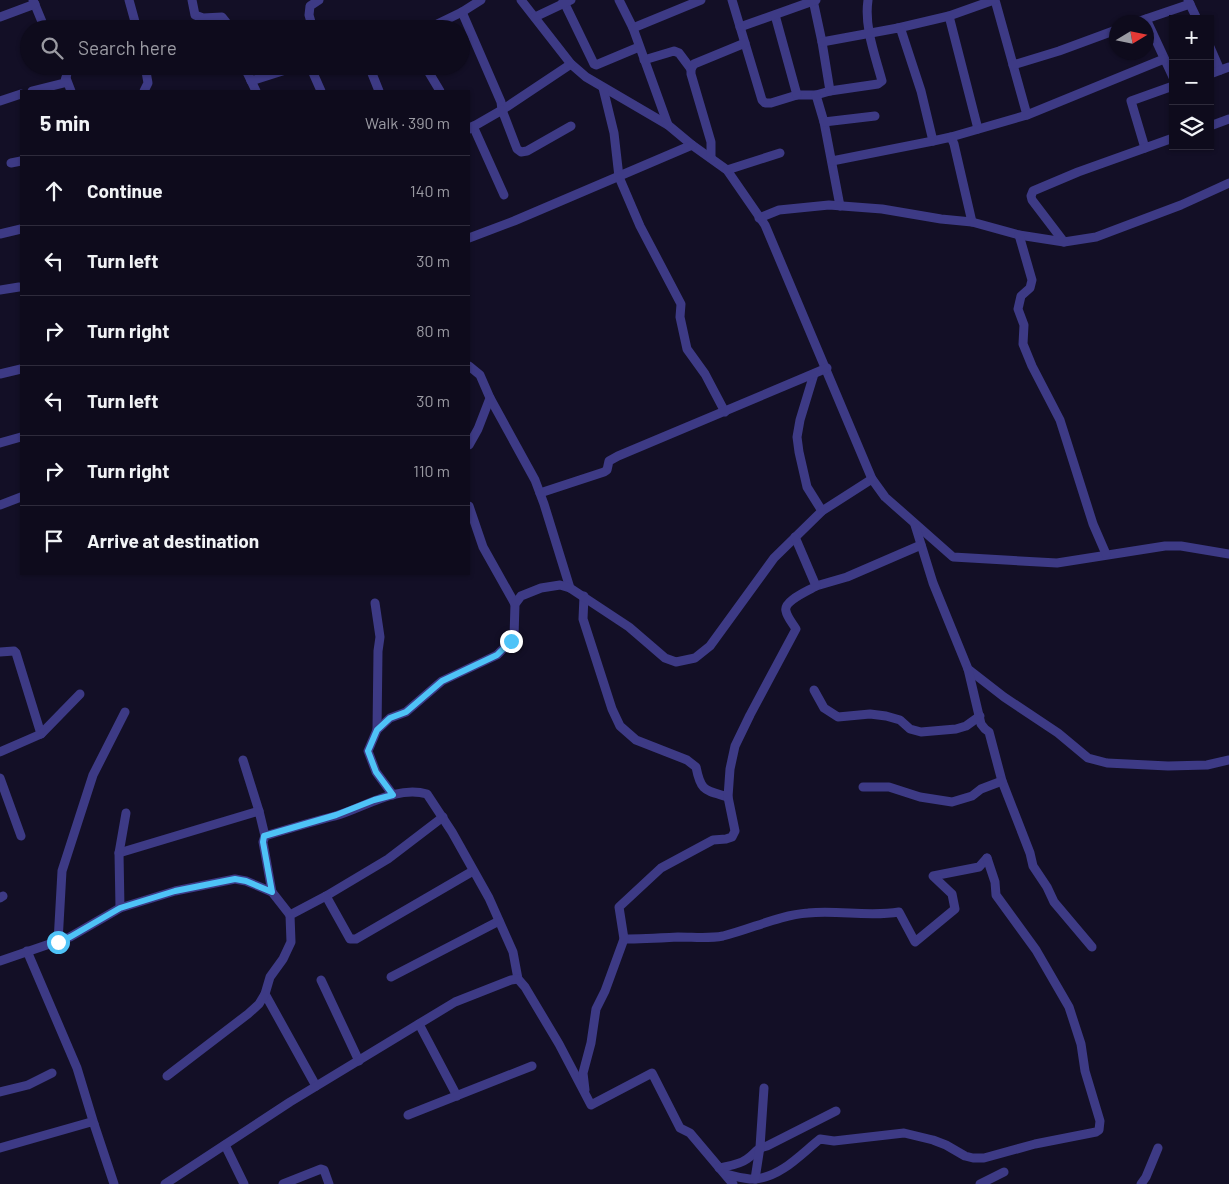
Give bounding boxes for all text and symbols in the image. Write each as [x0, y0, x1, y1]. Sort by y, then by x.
north arrow [1109, 15, 1154, 60]
map controls [1169, 15, 1214, 150]
button: + [1169, 15, 1214, 60]
search box [20, 20, 470, 75]
icon: search [38, 34, 66, 62]
text: Search here [78, 36, 177, 59]
button: − [1169, 60, 1214, 105]
button: layers [1169, 105, 1214, 150]
text: 5 min [40, 110, 90, 135]
text: Walk · 390 m [365, 113, 450, 132]
icon: ahead [40, 177, 68, 205]
text: Continue [87, 179, 163, 202]
text: 140 m [410, 181, 450, 200]
icon: left [40, 247, 68, 275]
text: Turn left [87, 249, 158, 272]
text: 30 m [416, 251, 450, 270]
icon: right [40, 317, 68, 345]
text: Turn right [87, 319, 169, 342]
text: 80 m [416, 321, 450, 340]
icon: left [40, 387, 68, 415]
text: Turn left [87, 389, 158, 412]
text: 30 m [416, 391, 450, 410]
icon: right [40, 457, 68, 485]
text: Turn right [87, 459, 169, 482]
text: 110 m [413, 461, 450, 480]
icon: arrive [40, 527, 68, 555]
text: Arrive at destination [87, 529, 259, 552]
route end [500, 630, 523, 653]
route start [47, 931, 70, 954]

